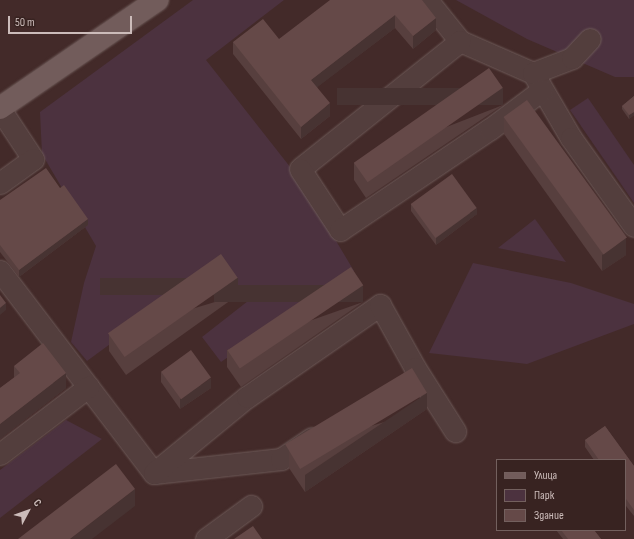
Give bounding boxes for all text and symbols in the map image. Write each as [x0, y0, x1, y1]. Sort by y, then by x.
scale bar [10, 8, 134, 34]
text: 50 m [15, 15, 35, 30]
legend [496, 459, 626, 531]
text: Улица [534, 468, 557, 483]
text: Парк [534, 488, 554, 503]
north arrow [8, 491, 48, 531]
text: С [31, 496, 44, 509]
text: Здание [534, 508, 564, 523]

